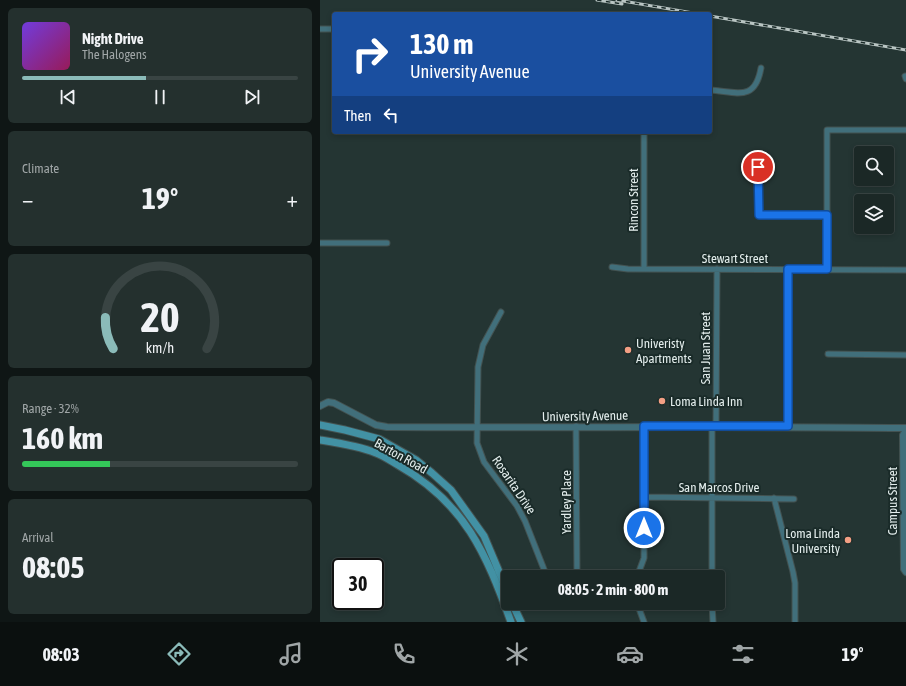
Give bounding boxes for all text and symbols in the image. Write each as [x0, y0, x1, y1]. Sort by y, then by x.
icon: right [344, 28, 396, 80]
text: 130 m [410, 28, 473, 60]
text: Night Drive [82, 30, 144, 47]
text: The Halogens [82, 47, 147, 62]
text: University Avenue [410, 61, 530, 82]
icon: previous [57, 86, 79, 108]
icon: pause [149, 86, 171, 108]
icon: next [241, 86, 263, 108]
icon: left [380, 104, 402, 126]
text: Then [344, 107, 372, 124]
map controls [854, 146, 894, 234]
button: search [854, 146, 894, 186]
pin [741, 150, 775, 184]
icon: arrive [747, 156, 769, 178]
text: Climate [22, 161, 59, 176]
street label: Rincon Street [626, 168, 641, 232]
text: 19° [142, 181, 178, 215]
text: − [22, 186, 33, 212]
text: + [287, 186, 298, 212]
button: layers [854, 194, 894, 234]
street label: Stewart Street [702, 251, 768, 266]
text: 20 [140, 293, 180, 341]
street label: San Juan Street [698, 311, 713, 384]
place label: Univeristy Apartments [636, 336, 692, 366]
text: km/h [146, 340, 174, 356]
marker: Univeristy Apartments [623, 345, 633, 355]
place label: Loma Linda Inn [670, 394, 743, 409]
marker: Loma Linda Inn [657, 396, 667, 406]
text: Range · 32% [22, 401, 79, 416]
street label: University Avenue [542, 408, 628, 424]
text: 160 km [22, 421, 103, 455]
street label: Barton Road [372, 435, 430, 477]
street label: Rosarita Drive [489, 453, 539, 517]
street label: Campus Street [885, 466, 900, 535]
street label: Yardley Place [559, 470, 574, 534]
street label: San Marcos Drive [679, 480, 759, 495]
position arrow [623, 507, 665, 549]
place label: Loma Linda University [785, 526, 841, 556]
text: Arrival [22, 530, 54, 545]
marker: Loma Linda University [843, 535, 853, 545]
text: 08:05 [22, 550, 84, 584]
speed limit sign: 30 [332, 558, 384, 610]
text: 08:05 · 2 min · 800 m [558, 581, 668, 598]
icon: directions [165, 640, 193, 668]
icon: music [277, 640, 305, 668]
icon: phone [390, 640, 418, 668]
icon: climate [503, 640, 531, 668]
icon: car [616, 640, 644, 668]
icon: filters [729, 640, 757, 668]
text: 08:03 [42, 644, 80, 665]
text: 19° [842, 644, 864, 665]

